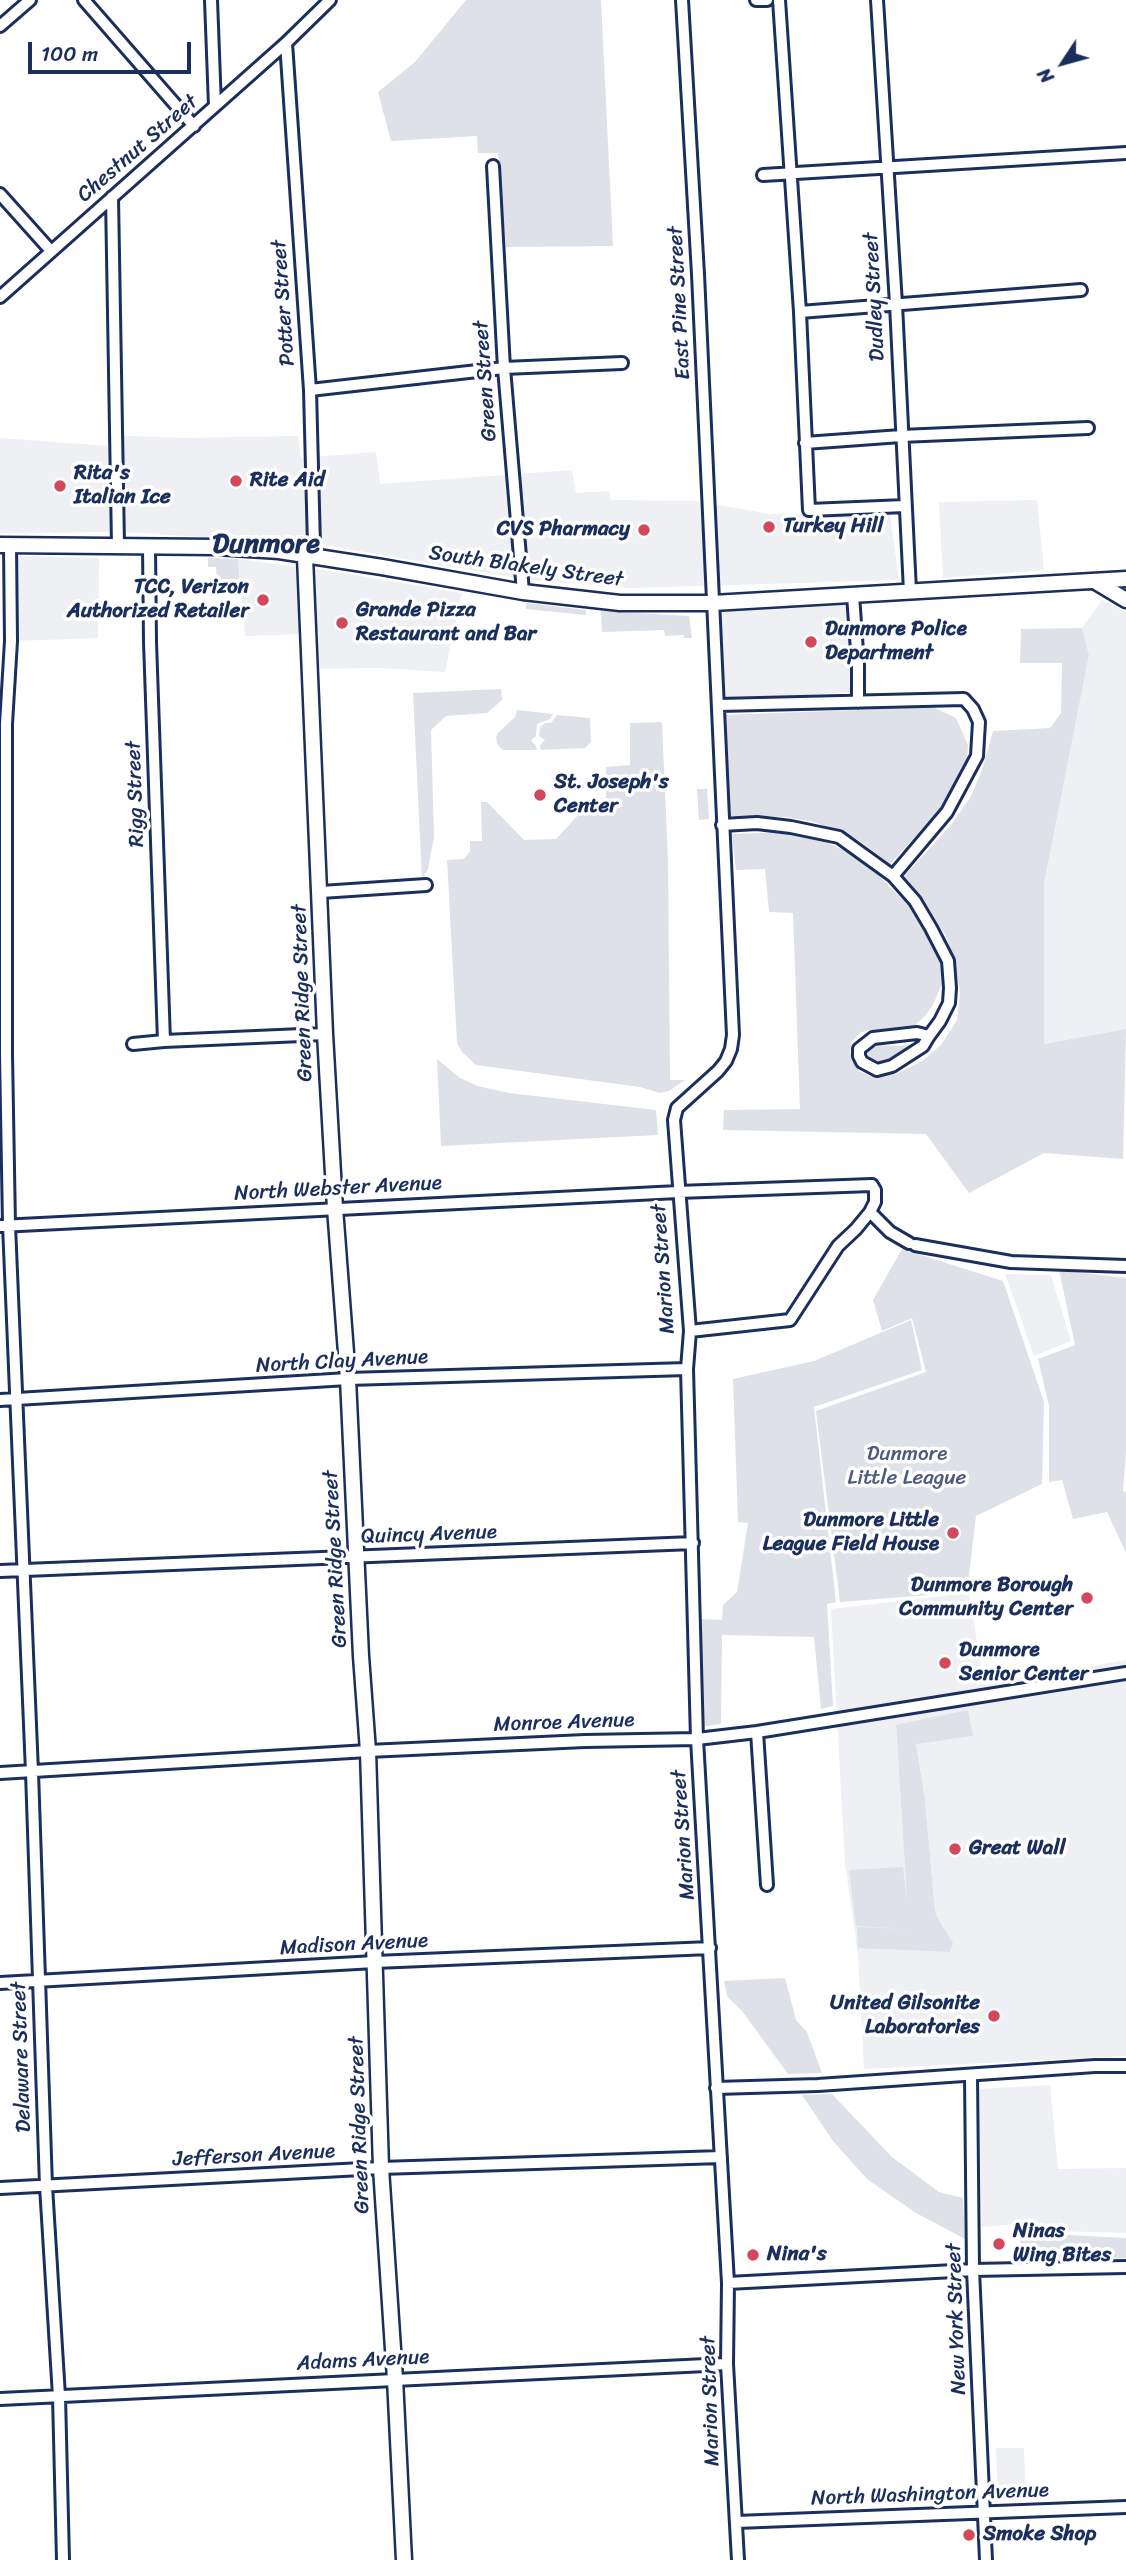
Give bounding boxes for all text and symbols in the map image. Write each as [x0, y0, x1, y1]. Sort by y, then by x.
scale bar [32, 28, 194, 72]
north arrow [1028, 28, 1098, 98]
text: 100 m [41, 35, 98, 73]
text: N [1028, 61, 1063, 91]
street label: Chestnut Street [73, 90, 203, 208]
street label: East Pine Street [663, 226, 697, 380]
street label: Dudley Street [859, 232, 891, 362]
street label: Potter Street [267, 239, 301, 367]
street label: Green Street [469, 320, 503, 442]
place label: Rita's Italian Ice [74, 461, 171, 511]
place label: Rite Aid [250, 468, 325, 494]
marker: Rite Aid [228, 473, 244, 489]
marker: Rita's Italian Ice [52, 478, 68, 494]
place label: Turkey Hill [783, 514, 883, 540]
place label: CVS Pharmacy [497, 517, 630, 543]
marker: Turkey Hill [761, 519, 777, 535]
marker: CVS Pharmacy [636, 522, 652, 538]
district label: Dunmore [212, 528, 320, 562]
street label: South Blakely Street [427, 541, 625, 593]
place label: TCC, Verizon Authorized Retailer [67, 575, 249, 625]
marker: TCC, Verizon Authorized Retailer [255, 592, 271, 608]
place label: Grande Pizza Restaurant and Bar [356, 598, 536, 648]
marker: Grande Pizza Restaurant and Bar [334, 615, 350, 631]
place label: Dunmore Police Department [825, 617, 967, 667]
marker: Dunmore Police Department [803, 634, 819, 650]
street label: Rigg Street [122, 740, 150, 848]
place label: St. Joseph's Center [554, 770, 669, 820]
marker: St. Joseph's Center [532, 787, 548, 803]
street label: Green Ridge Street [287, 904, 319, 1082]
street label: North Webster Avenue [233, 1171, 443, 1207]
street label: Marion Street [647, 1203, 681, 1335]
street label: North Clay Avenue [255, 1345, 429, 1379]
park label: Dunmore Little League [848, 1442, 966, 1492]
street label: Green Ridge Street [319, 1470, 353, 1648]
place label: Dunmore Little League Field House [763, 1508, 939, 1558]
street label: Quincy Avenue [361, 1520, 497, 1550]
marker: Dunmore Little League Field House [945, 1525, 961, 1541]
place label: Dunmore Borough Community Center [899, 1573, 1073, 1623]
marker: Dunmore Borough Community Center [1079, 1590, 1095, 1606]
place label: Dunmore Senior Center [959, 1638, 1088, 1688]
marker: Dunmore Senior Center [937, 1655, 953, 1671]
street label: Monroe Avenue [493, 1708, 635, 1738]
street label: Marion Street [667, 1769, 701, 1901]
place label: Great Wall [969, 1836, 1065, 1862]
marker: Great Wall [947, 1841, 963, 1857]
street label: Madison Avenue [279, 1929, 429, 1961]
street label: Delaware Street [7, 1981, 37, 2133]
place label: United Gilsonite Laboratories [830, 1991, 980, 2041]
marker: United Gilsonite Laboratories [986, 2008, 1002, 2024]
street label: Green Ridge Street [344, 2036, 376, 2214]
street label: Jefferson Avenue [172, 2139, 336, 2173]
place label: Ninas Wing Bites [1013, 2219, 1111, 2269]
marker: Ninas Wing Bites [991, 2236, 1007, 2252]
place label: Nina's [767, 2242, 827, 2268]
street label: New York Street [942, 2243, 972, 2395]
marker: Nina's [745, 2247, 761, 2263]
street label: Marion Street [696, 2335, 726, 2467]
street label: Adams Avenue [296, 2345, 430, 2377]
street label: North Washington Avenue [811, 2478, 1049, 2512]
place label: Smoke Shop [983, 2522, 1096, 2548]
marker: Smoke Shop [961, 2527, 977, 2543]

